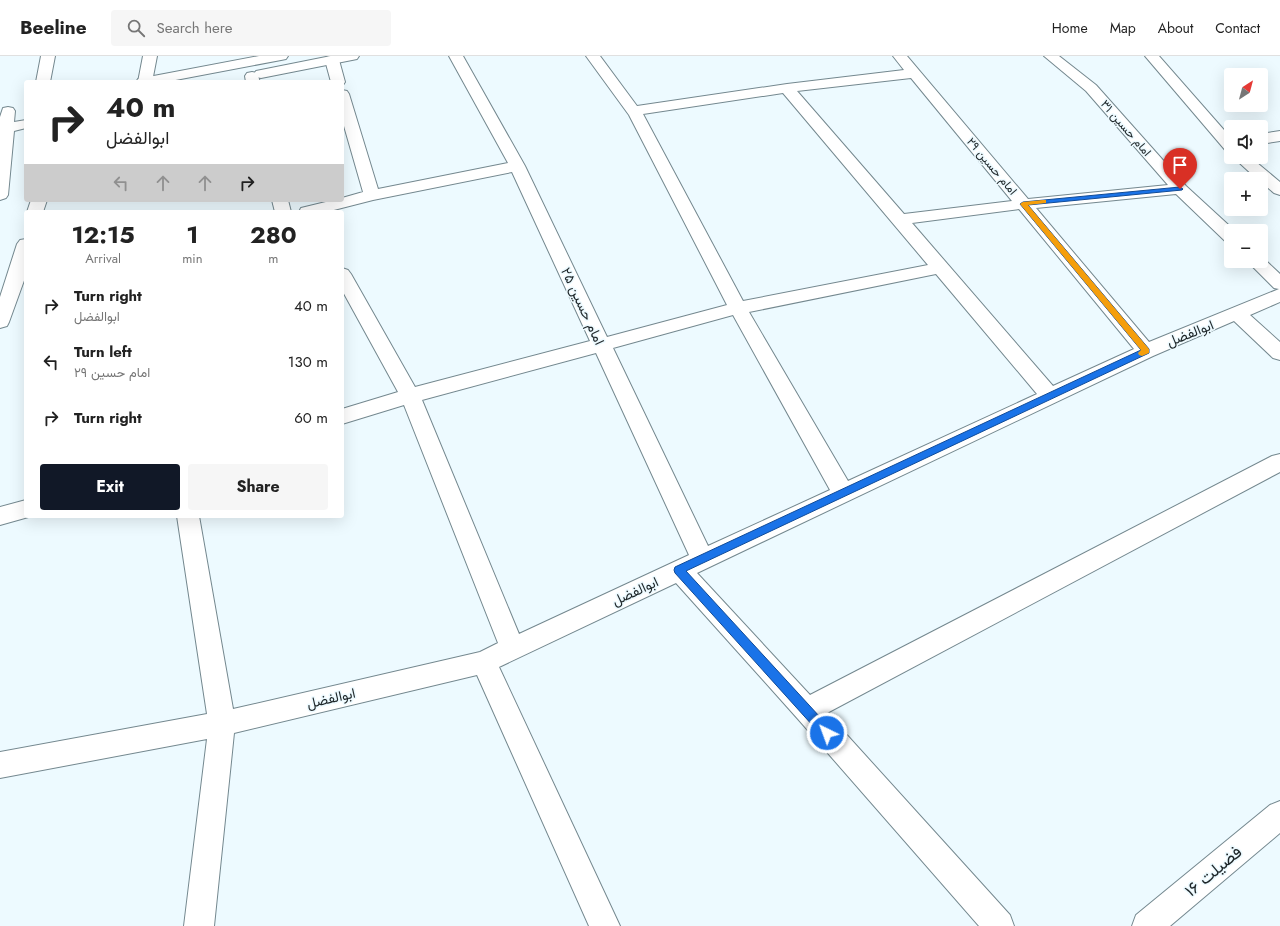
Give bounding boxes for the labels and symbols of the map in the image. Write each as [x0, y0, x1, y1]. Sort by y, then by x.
north arrow [1224, 68, 1268, 112]
street label: امام حسین ۳۱ [1096, 96, 1156, 160]
street label: امام حسین ۲۹ [963, 133, 1021, 199]
pin [1163, 148, 1197, 189]
street label: امام حسین ۲۵ [556, 264, 610, 348]
street label: ابوالفضل [1163, 314, 1217, 352]
street label: ابوالفضل [608, 572, 662, 610]
street label: ابوالفضل [305, 683, 357, 713]
position arrow [806, 712, 848, 754]
street label: فضیلت ۱۶ [1179, 840, 1247, 902]

